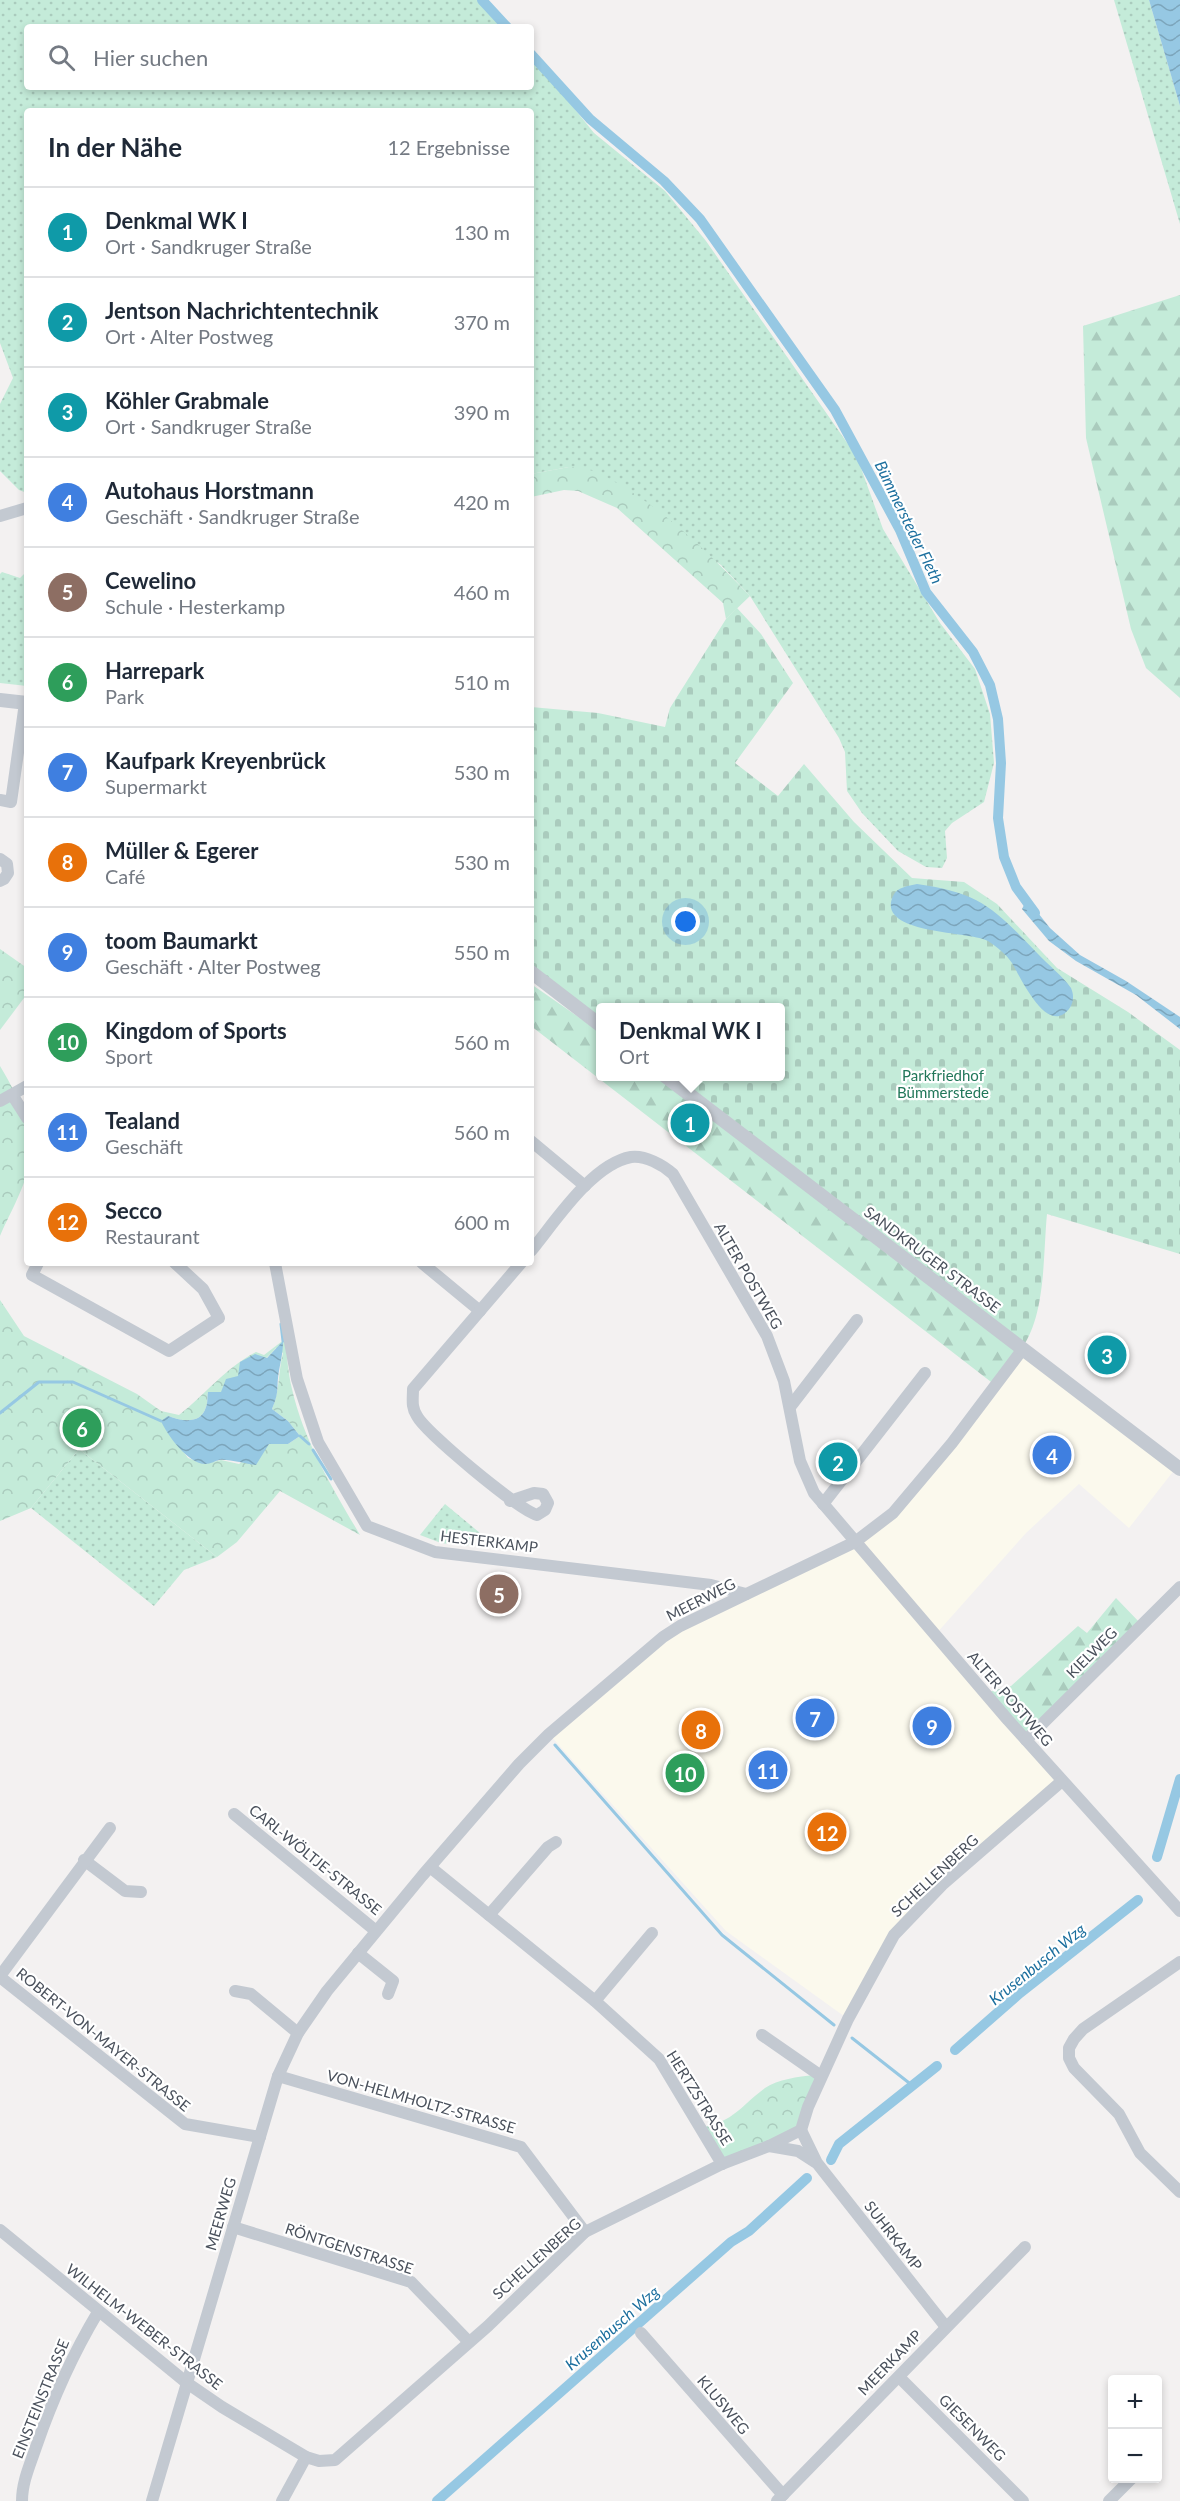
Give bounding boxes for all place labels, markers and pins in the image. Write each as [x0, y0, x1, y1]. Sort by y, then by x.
pin: 1 [670, 1100, 710, 1146]
pin: 3 [1088, 1332, 1126, 1378]
pin: 6 [62, 1406, 101, 1450]
pin: 4 [1032, 1432, 1072, 1478]
pin: 2 [818, 1440, 858, 1484]
pin: 5 [480, 1572, 518, 1616]
pin: 7 [796, 1696, 834, 1740]
pin: 9 [912, 1704, 952, 1748]
pin: 8 [682, 1708, 720, 1752]
pin: 11 [748, 1748, 788, 1792]
pin: 10 [666, 1750, 704, 1796]
pin: 12 [808, 1810, 846, 1854]

